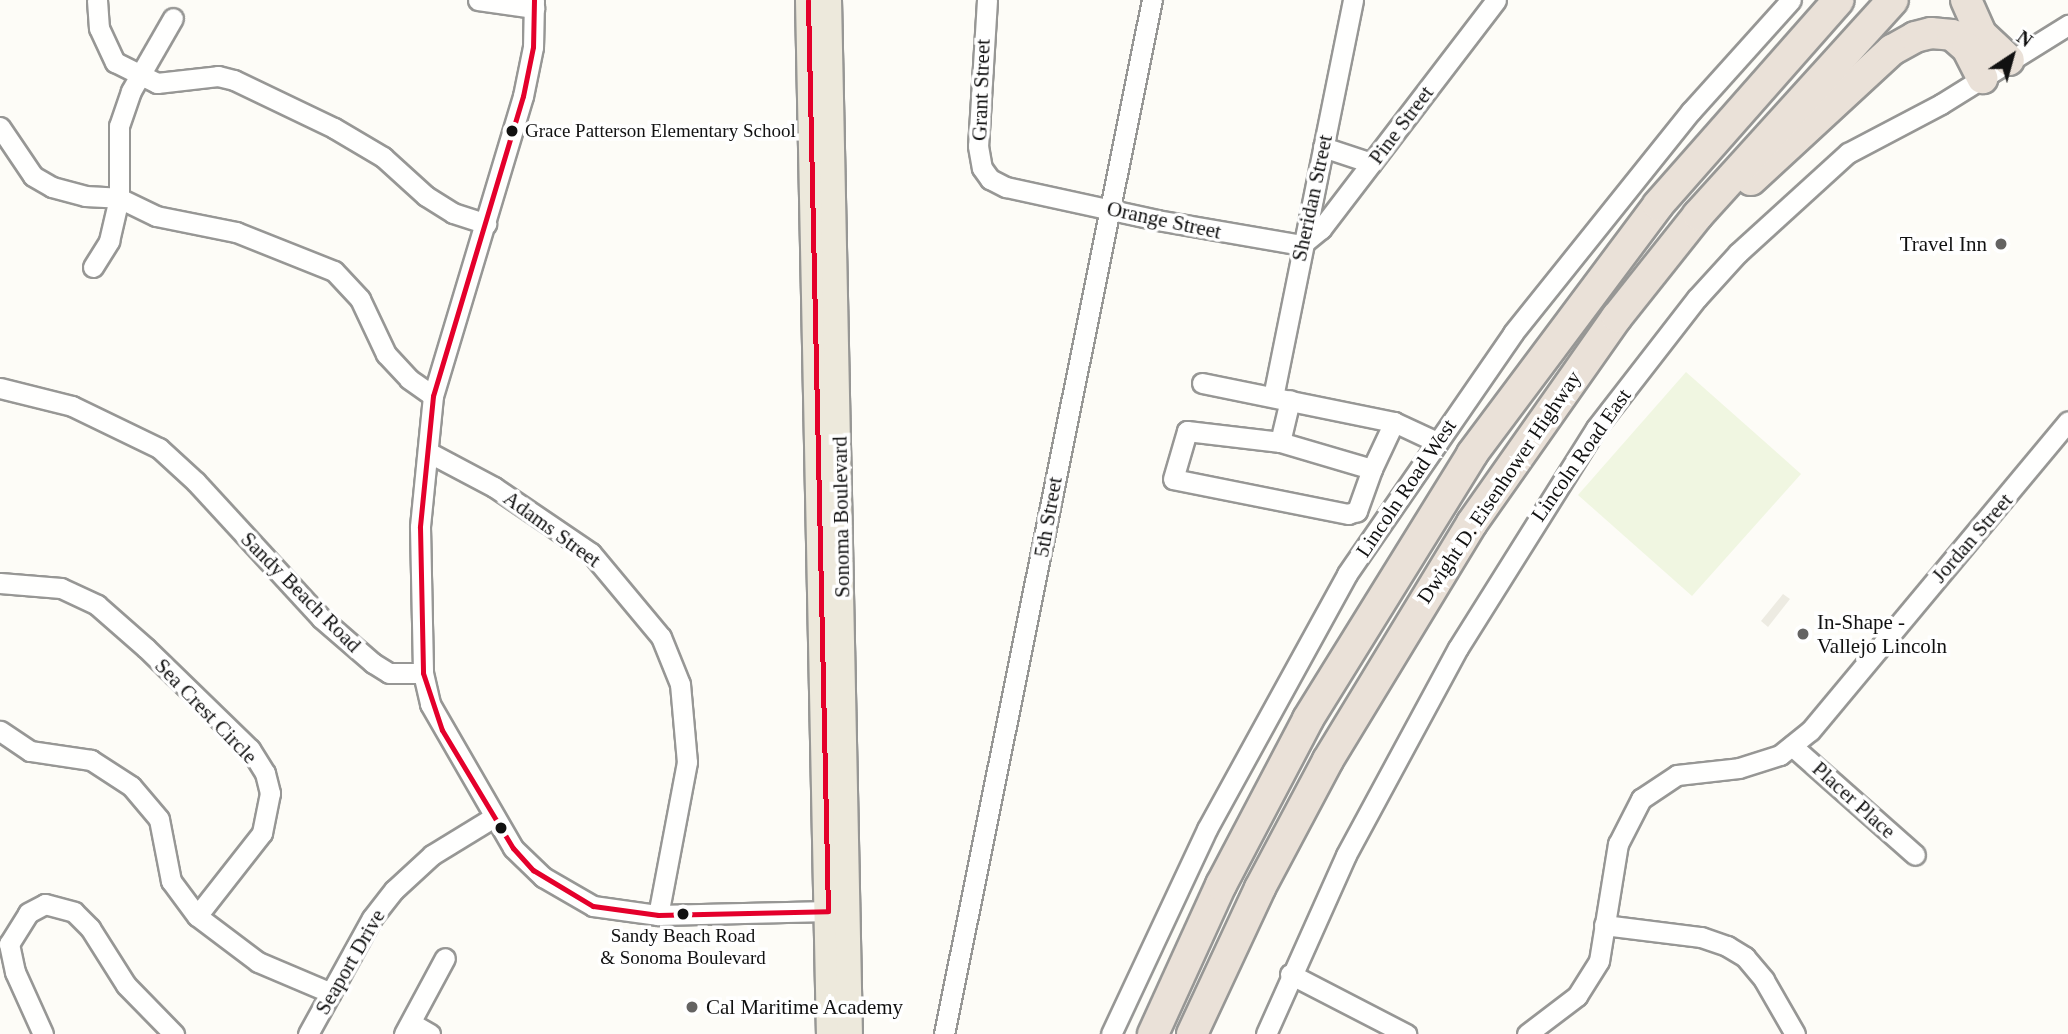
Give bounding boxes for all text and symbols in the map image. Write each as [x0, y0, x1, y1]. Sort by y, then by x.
north arrow [1977, 21, 2047, 91]
text: N [2013, 26, 2036, 51]
street label: Grant Street [967, 39, 995, 141]
street label: Pine Street [1363, 81, 1439, 169]
place label: Grace Patterson Elementary School [525, 120, 796, 142]
marker: Grace Patterson Elementary School [505, 124, 519, 138]
street label: Sheridan Street [1286, 132, 1338, 264]
street label: Orange Street [1105, 196, 1223, 244]
place label: Travel Inn [1900, 231, 1987, 257]
marker: Travel Inn [1993, 236, 2009, 252]
street label: Dwight D. Eisenhower Highway [1412, 366, 1586, 608]
street label: Lincoln Road East [1526, 384, 1636, 526]
street label: Lincoln Road West [1350, 414, 1462, 562]
street label: Sonoma Boulevard [827, 436, 855, 598]
street label: 5th Street [1029, 475, 1067, 559]
street label: Adams Street [499, 485, 605, 573]
street label: Jordan Street [1926, 488, 2018, 588]
street label: Sandy Beach Road [236, 527, 366, 657]
place label: In-Shape - Vallejo Lincoln [1817, 609, 1947, 659]
marker: In-Shape - Vallejo Lincoln [1795, 626, 1811, 642]
street label: Sea Crest Circle [150, 653, 262, 769]
street label: Placer Place [1807, 756, 1901, 844]
unlabelled marker [494, 821, 508, 835]
street label: Seaport Drive [310, 905, 390, 1019]
marker: Sandy Beach Road & Sonoma Boulevard [676, 907, 690, 921]
place label: Sandy Beach Road & Sonoma Boulevard [600, 925, 766, 969]
place label: Cal Maritime Academy [706, 994, 904, 1020]
marker: Cal Maritime Academy [684, 999, 700, 1015]

